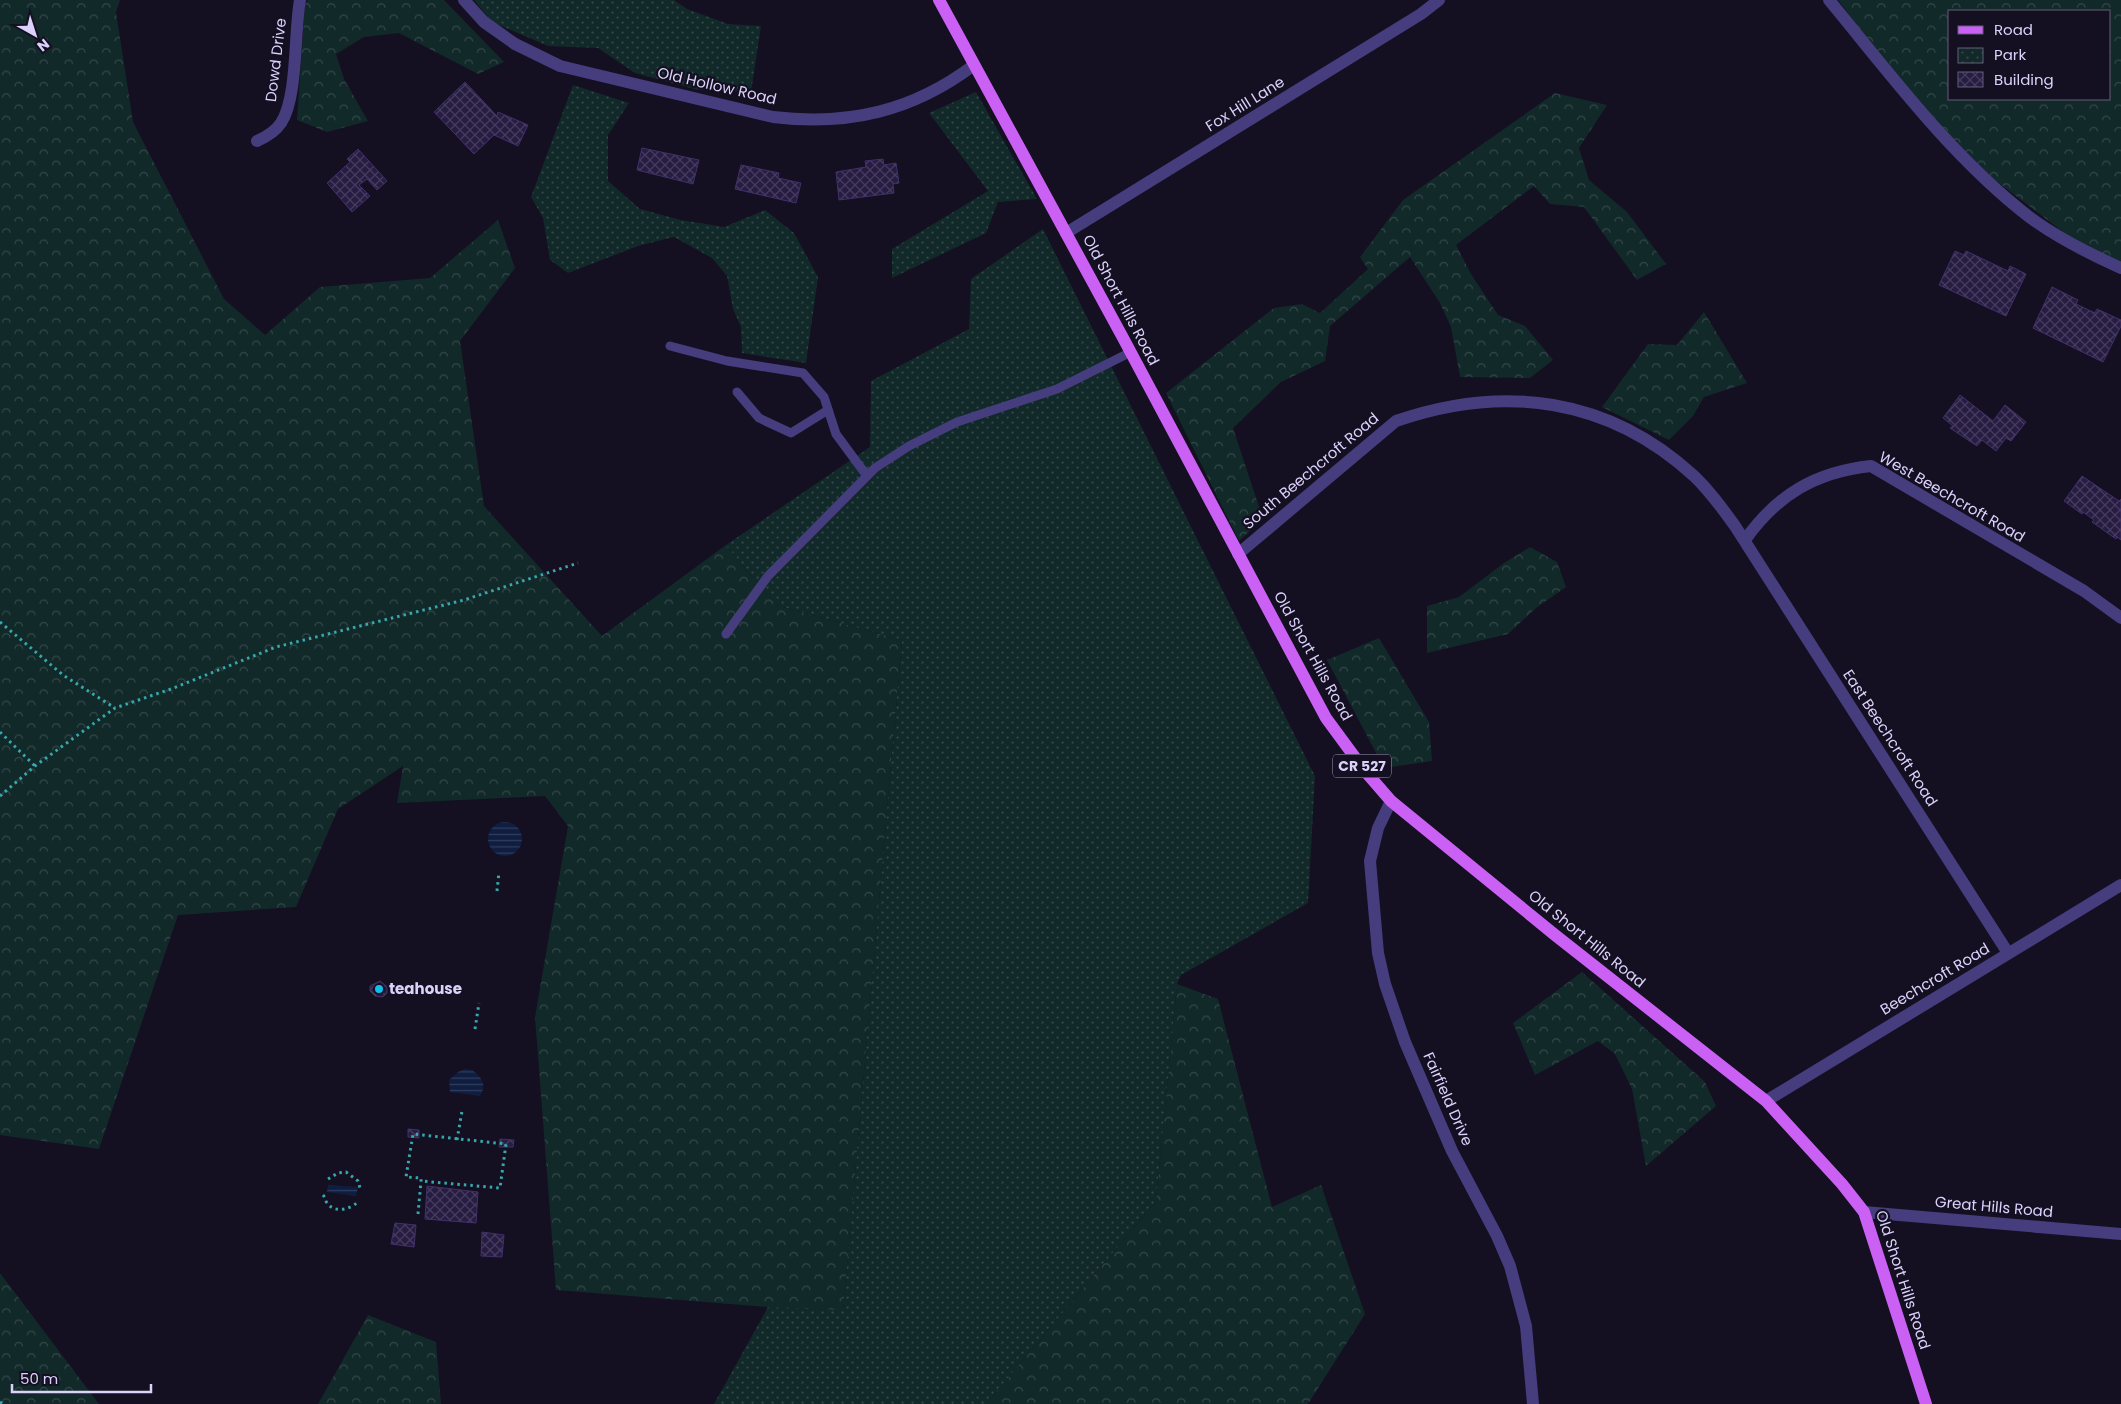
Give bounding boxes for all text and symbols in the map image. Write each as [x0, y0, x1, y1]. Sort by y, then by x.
north arrow [10, 10, 60, 60]
legend [1948, 10, 2111, 100]
street label: Dowd Drive [260, 17, 291, 103]
text: Road [1994, 19, 2033, 40]
text: N [33, 34, 54, 56]
text: Park [1994, 44, 2026, 65]
street label: Old Hollow Road [655, 62, 779, 109]
text: Building [1994, 69, 2054, 90]
street label: Fox Hill Lane [1201, 71, 1288, 136]
street label: Old Short Hills Road [1078, 231, 1165, 369]
street label: South Beechcroft Road [1238, 408, 1383, 534]
street label: West Beechcroft Road [1875, 446, 2029, 547]
street label: Old Short Hills Road [1269, 587, 1358, 724]
street label: East Beechcroft Road [1838, 665, 1943, 810]
road number: CR 527 [1333, 754, 1391, 778]
street label: Old Short Hills Road [1524, 885, 1650, 992]
street label: Beechcroft Road [1876, 938, 1993, 1020]
place label: teahouse [389, 978, 462, 999]
marker: teahouse [373, 983, 385, 995]
street label: Fairfield Drive [1418, 1049, 1478, 1149]
street label: Great Hills Road [1934, 1191, 2054, 1222]
street label: Old Short Hills Road [1871, 1208, 1936, 1352]
scale bar [12, 1362, 151, 1394]
text: 50 m [20, 1368, 58, 1389]

